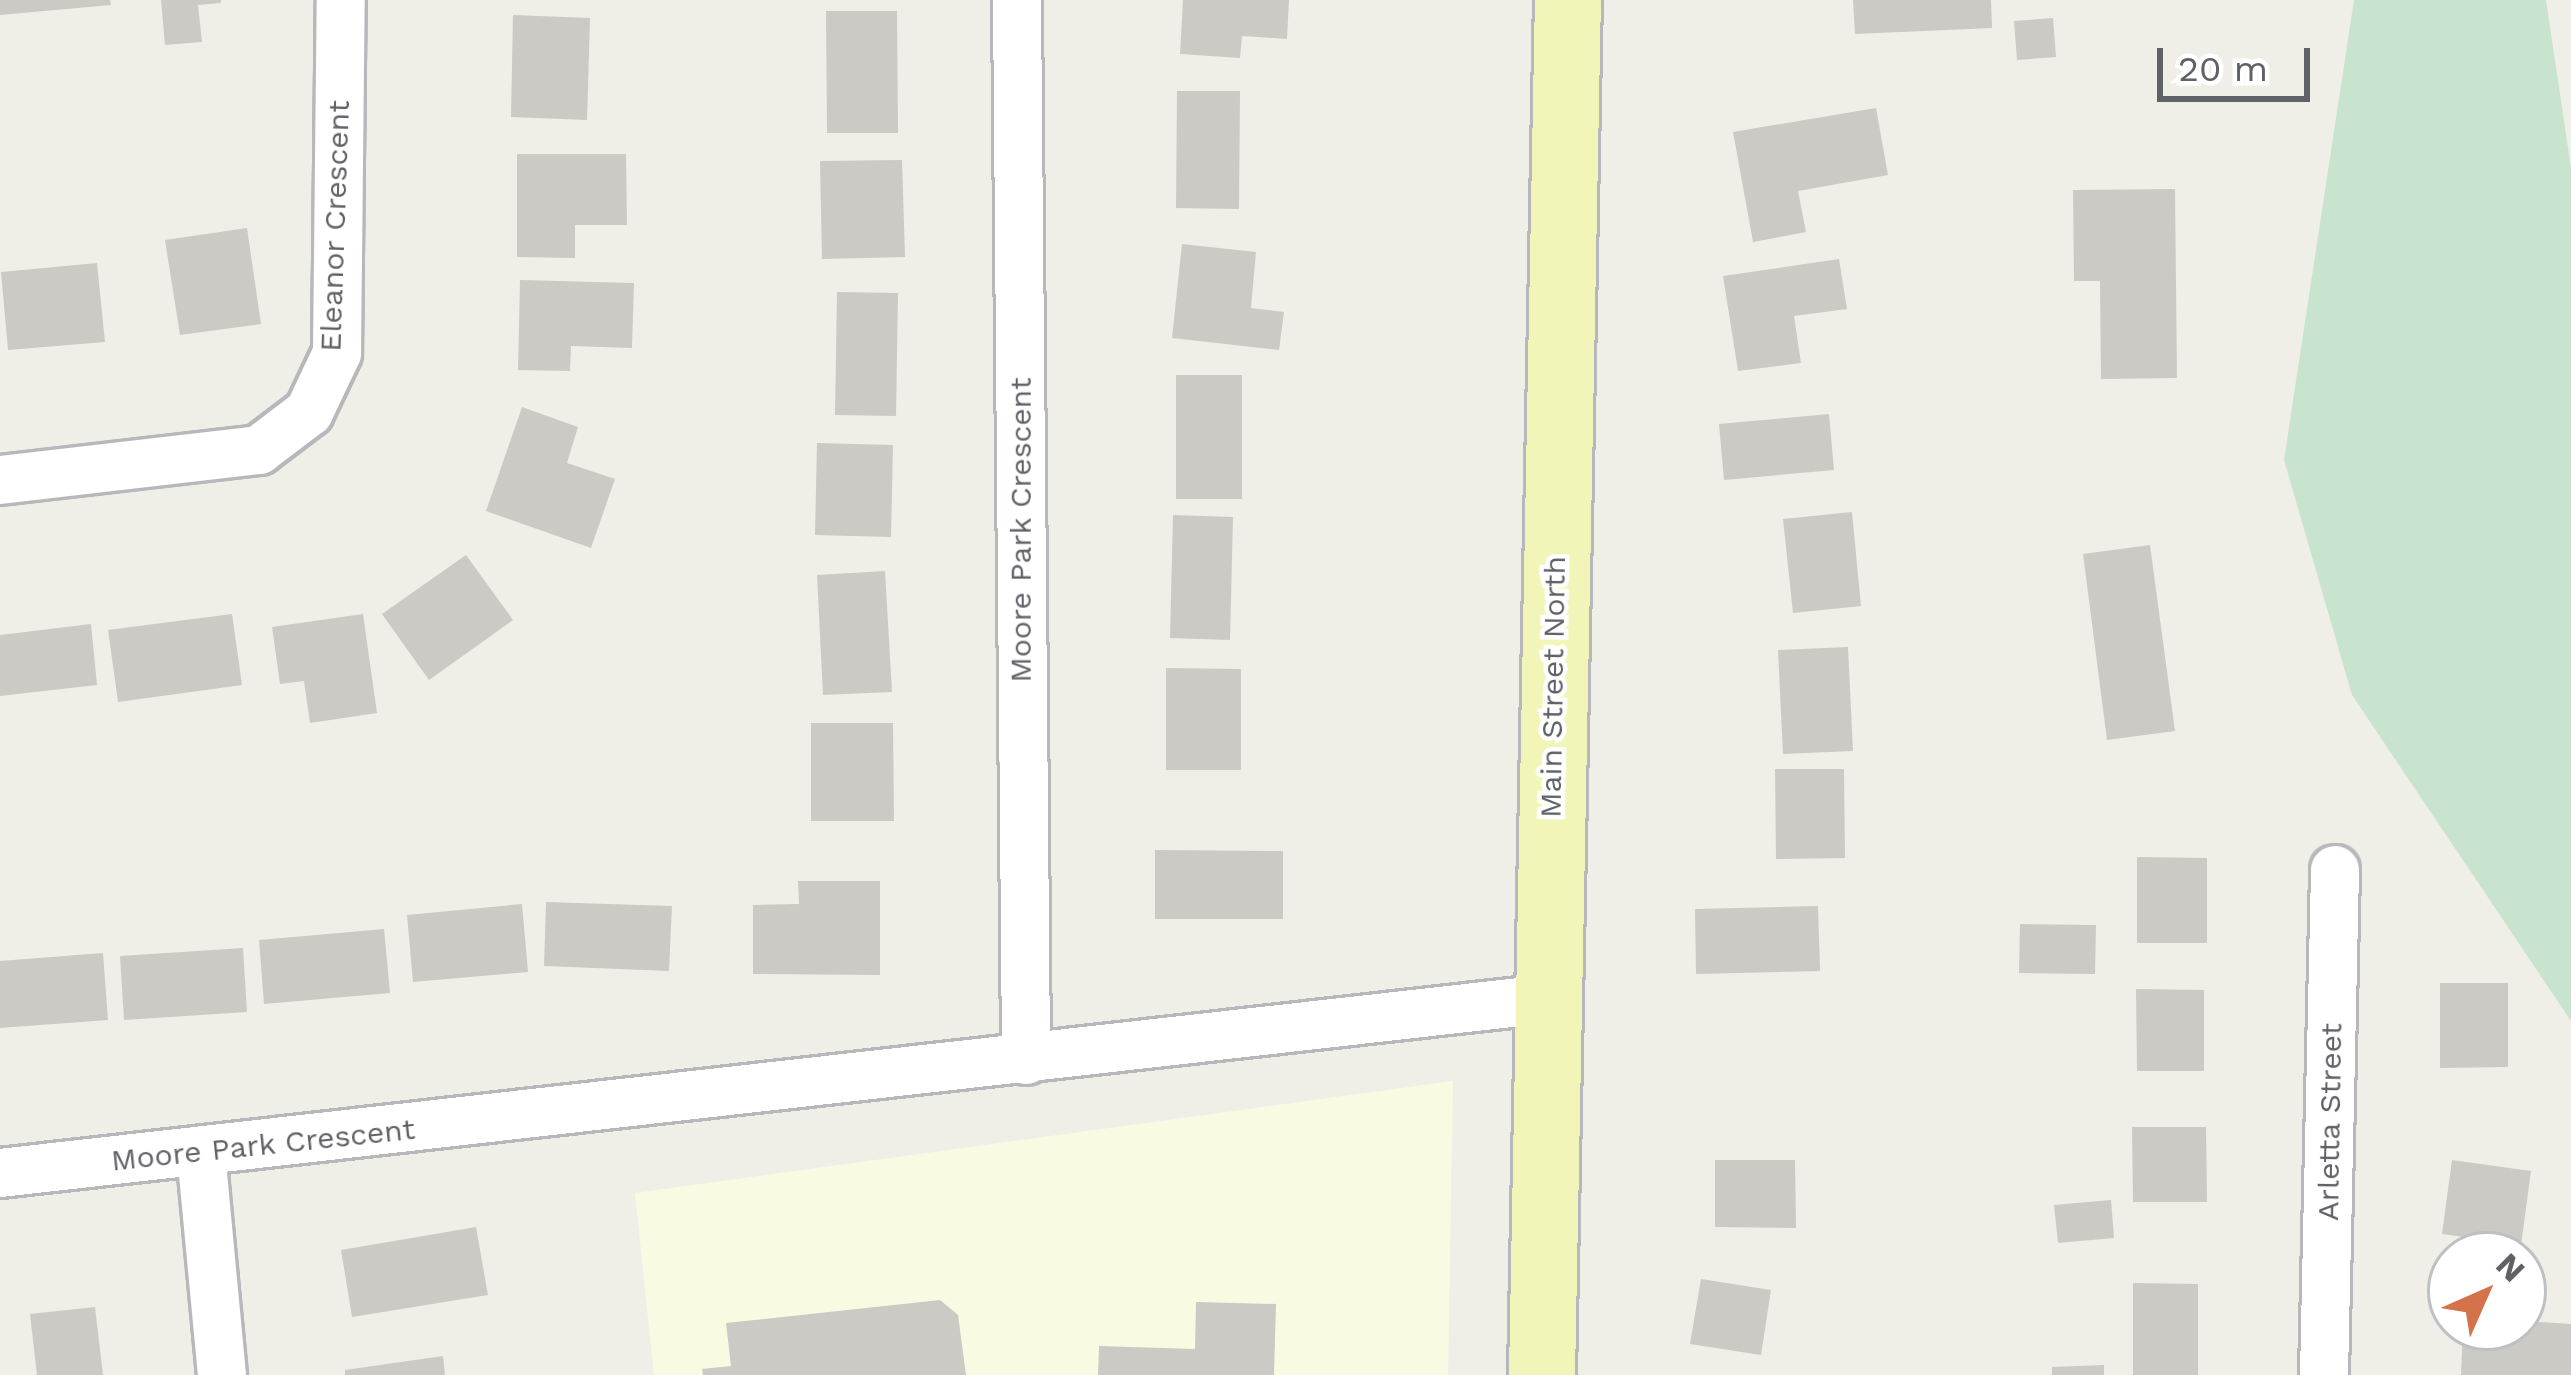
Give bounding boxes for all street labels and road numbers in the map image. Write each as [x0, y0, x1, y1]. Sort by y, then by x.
street label: Eleanor Crescent [313, 99, 357, 353]
street label: Moore Park Crescent [1003, 377, 1039, 683]
street label: Main Street North [1533, 556, 1573, 818]
street label: Arletta Street [2310, 1022, 2350, 1222]
street label: Moore Park Crescent [109, 1111, 417, 1179]

